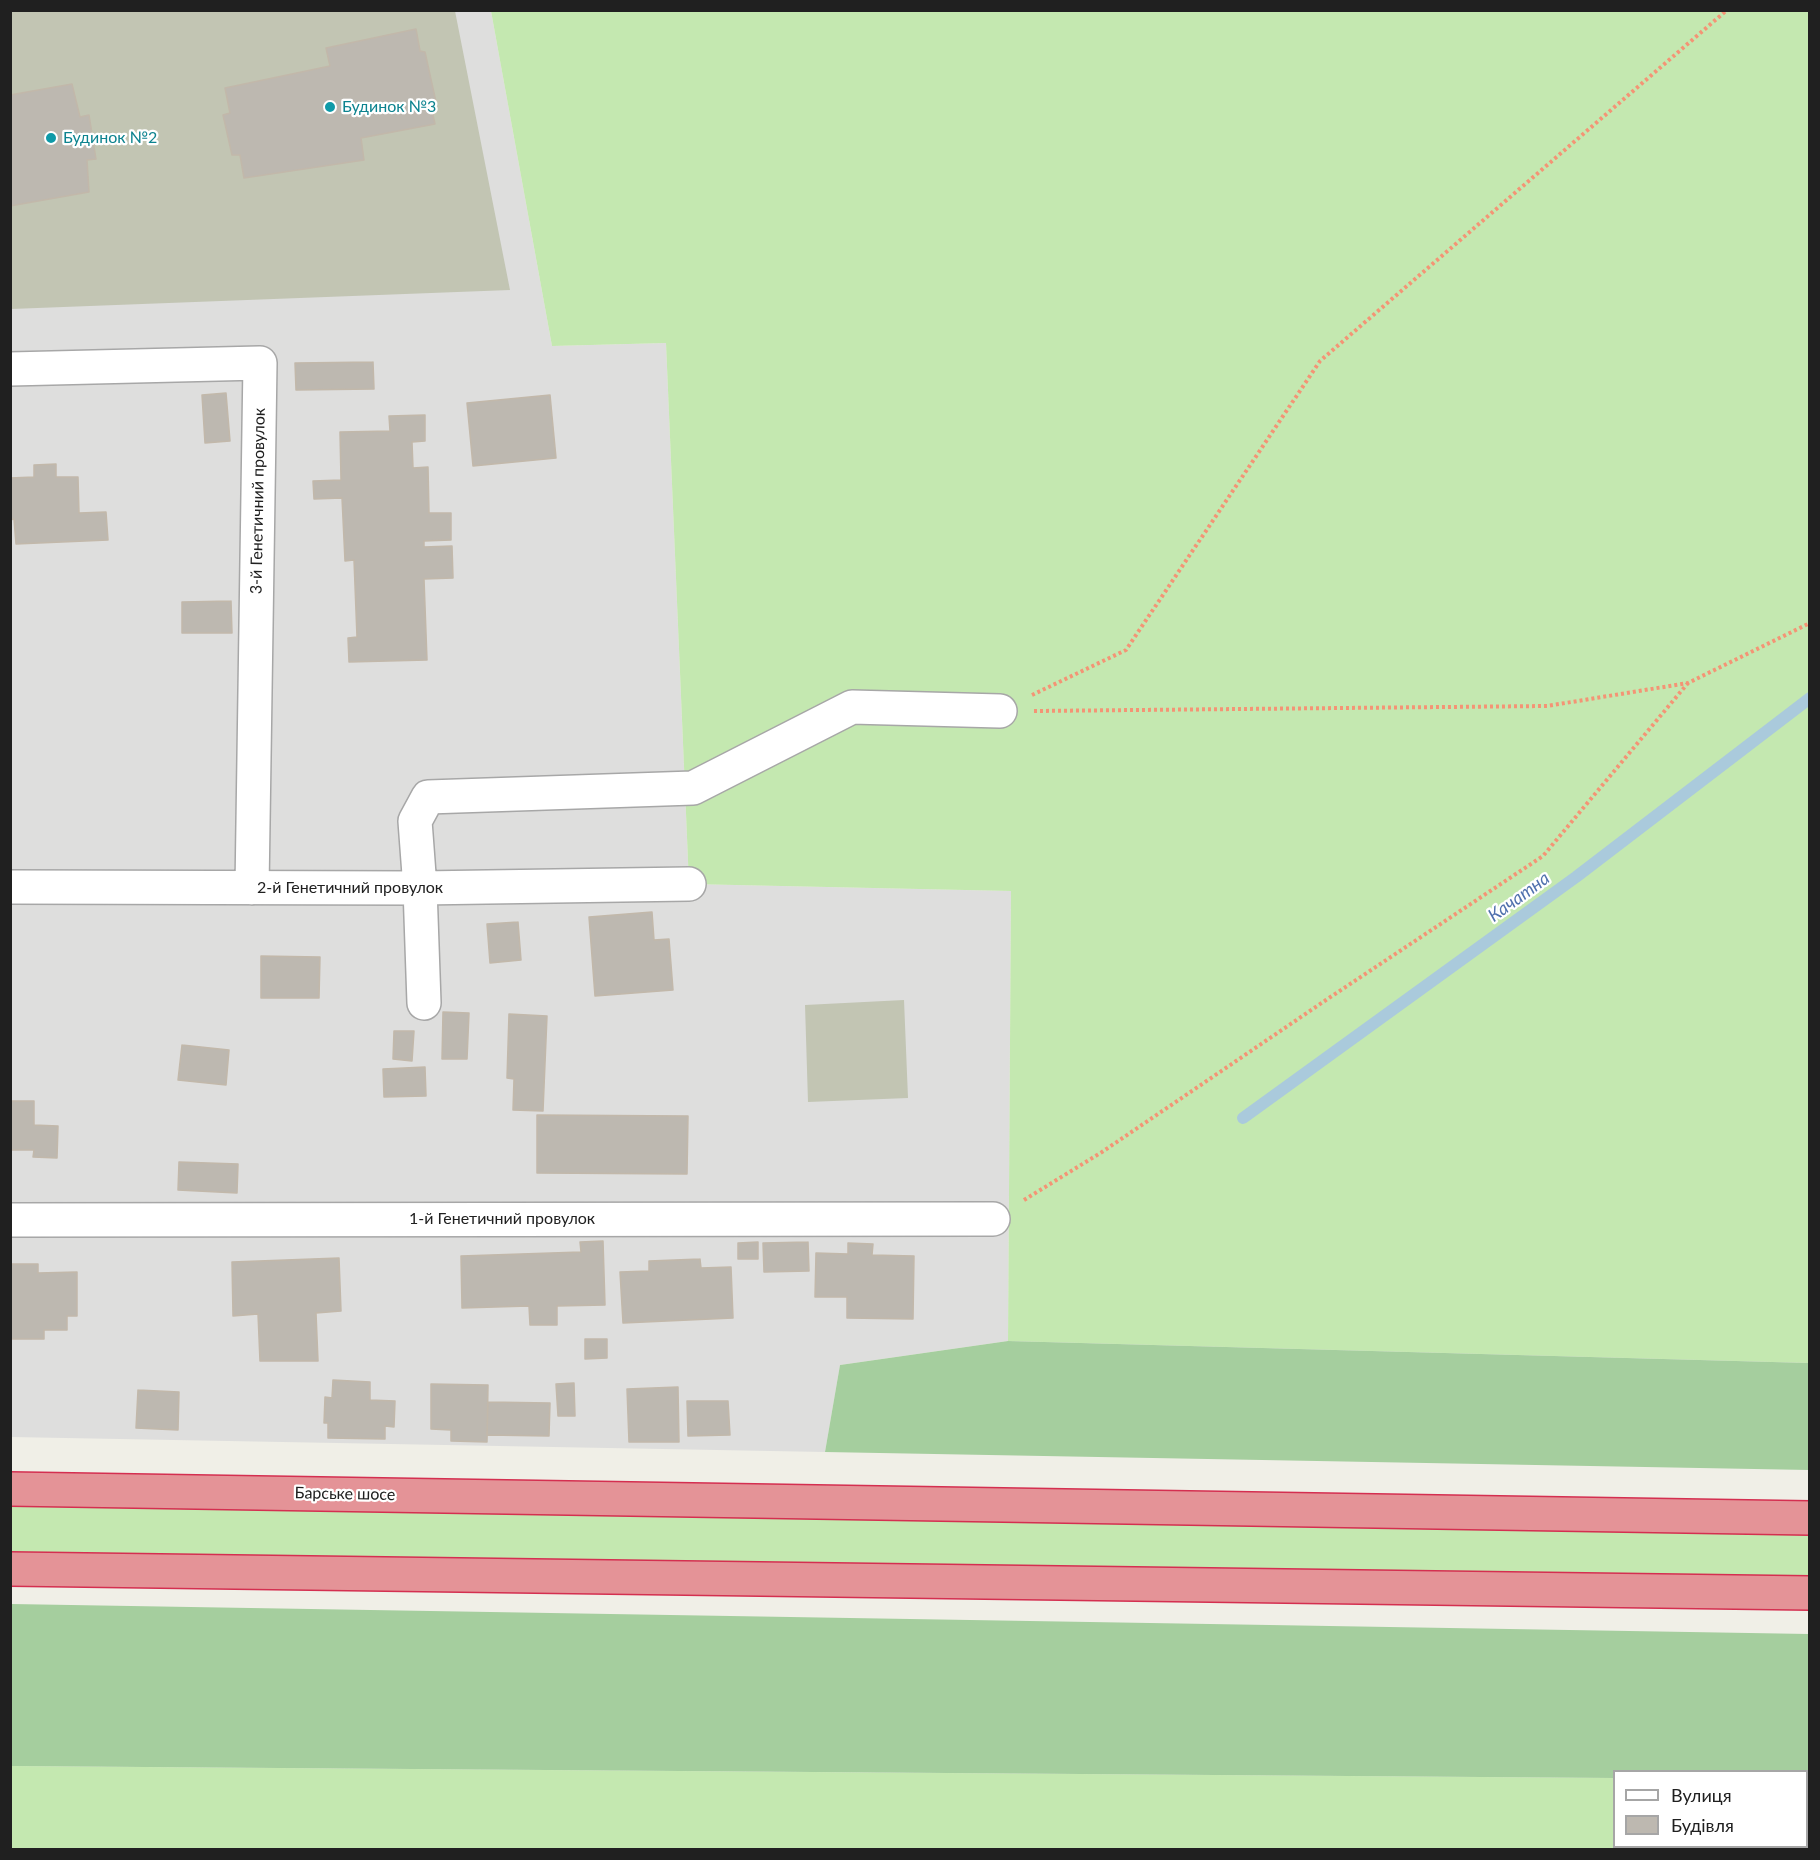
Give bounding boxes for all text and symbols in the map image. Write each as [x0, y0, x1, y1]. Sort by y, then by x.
place label: Будинок №3 [342, 97, 436, 117]
marker: Будинок №3 [323, 100, 337, 114]
place label: Будинок №2 [63, 128, 157, 148]
marker: Будинок №2 [44, 131, 58, 145]
street label: 3-й Генетичний провулок [247, 408, 269, 594]
water label: Качатна [1484, 867, 1554, 927]
street label: 2-й Генетичний провулок [257, 878, 443, 898]
street label: 1-й Генетичний провулок [409, 1209, 595, 1229]
street label: Барське шосе [294, 1484, 396, 1504]
legend [1613, 1770, 1808, 1848]
text: Вулиця [1671, 1784, 1732, 1806]
text: Будівля [1671, 1814, 1734, 1836]

